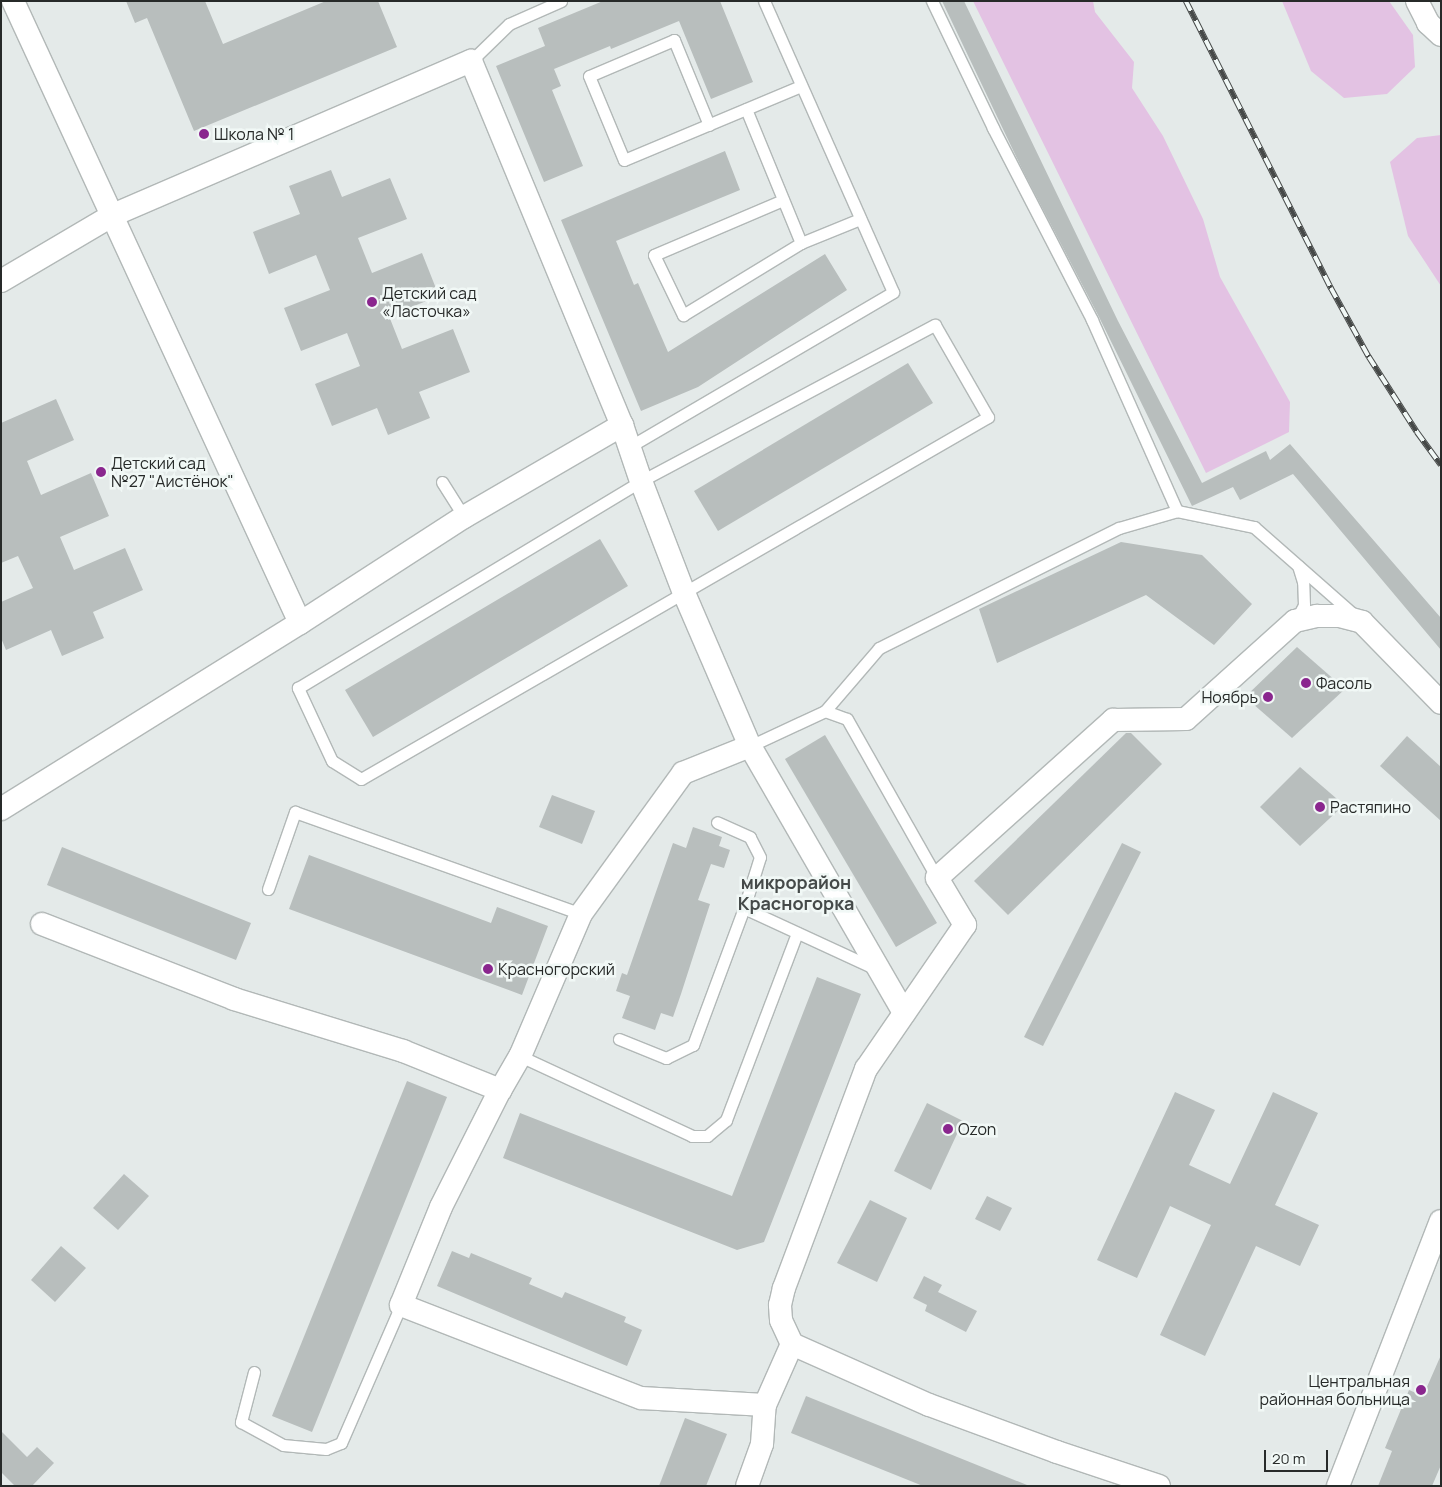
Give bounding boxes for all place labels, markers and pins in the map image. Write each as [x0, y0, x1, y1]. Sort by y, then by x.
place label: Школа № 1 [214, 124, 294, 144]
marker: Школа № 1 [198, 128, 210, 140]
place label: Детский сад «Ласточка» [382, 283, 476, 321]
marker: Детский сад «Ласточка» [366, 296, 378, 308]
place label: Детский сад №27 "Аистёнок" [111, 453, 234, 491]
marker: Детский сад №27 "Аистёнок" [95, 466, 107, 478]
place label: Фасоль [1316, 673, 1372, 693]
marker: Фасоль [1300, 677, 1312, 689]
place label: Ноябрь [1201, 687, 1258, 707]
marker: Ноябрь [1262, 691, 1274, 703]
place label: Растяпино [1330, 797, 1411, 817]
marker: Растяпино [1314, 801, 1326, 813]
place label: Красногорский [498, 959, 615, 979]
marker: Красногорский [482, 963, 494, 975]
place label: Ozon [958, 1119, 996, 1139]
marker: Ozon [942, 1123, 954, 1135]
place label: Центральная районная больница [1260, 1371, 1410, 1409]
marker: Центральная районная больница [1414, 1383, 1428, 1397]

